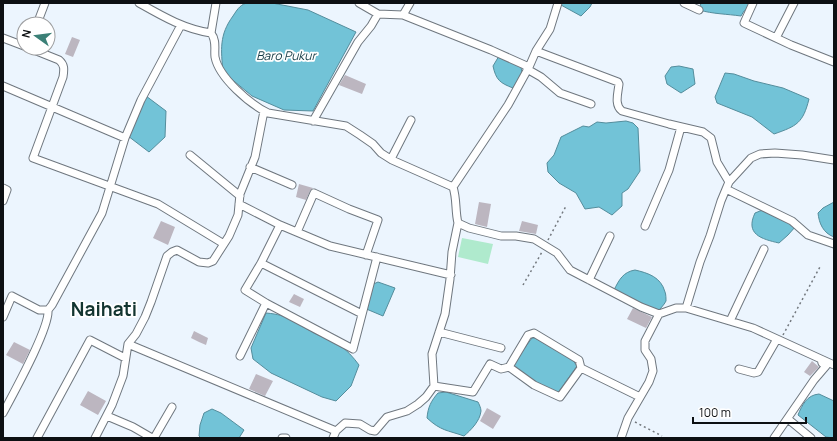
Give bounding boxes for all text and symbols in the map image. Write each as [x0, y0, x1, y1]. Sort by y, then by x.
north arrow [16, 16, 56, 56]
text: N [18, 28, 34, 39]
water label: Baro Pukur [256, 47, 317, 64]
district label: Naihati [71, 296, 137, 322]
scale bar [693, 399, 806, 425]
text: 100 m [699, 404, 731, 421]

